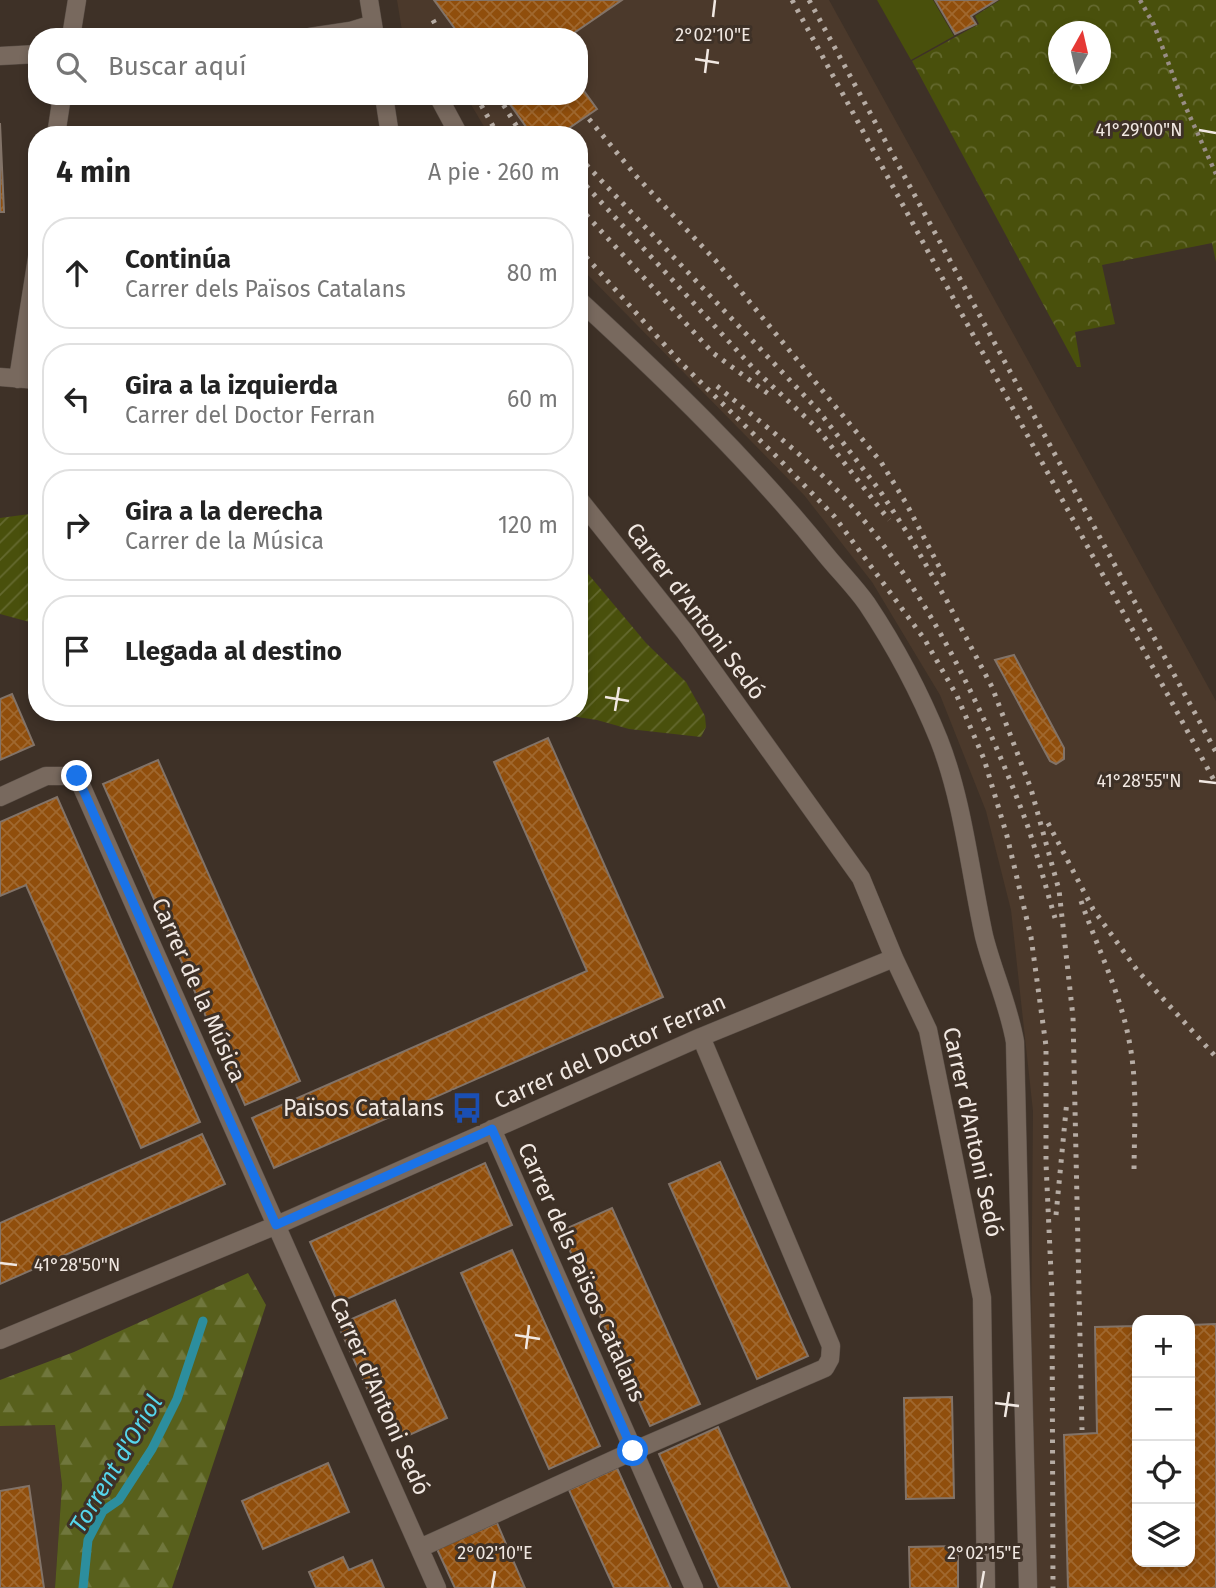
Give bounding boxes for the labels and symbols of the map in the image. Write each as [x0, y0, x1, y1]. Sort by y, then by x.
north arrow [1048, 21, 1111, 84]
text: 2°02'10"E [675, 24, 751, 46]
text: 41°29'00"N [1095, 119, 1183, 141]
street label: Carrer d'Antoni Sedó [620, 517, 772, 705]
route end [61, 760, 92, 791]
text: 41°28'55"N [1096, 770, 1182, 792]
street label: Carrer de la Música [146, 893, 252, 1087]
street label: Carrer del Doctor Ferran [490, 987, 730, 1115]
street label: Carrer d'Antoni Sedó [937, 1024, 1009, 1240]
bus stop icon: Països Catalans [450, 1091, 484, 1125]
place label: Països Catalans [283, 1094, 444, 1122]
street label: Carrer dels Països Catalans [512, 1138, 652, 1406]
text: 41°28'50"N [34, 1254, 120, 1276]
street label: Carrer d'Antoni Sedó [324, 1292, 436, 1500]
water label: Torrent d'Oriol [64, 1390, 168, 1538]
route start [617, 1435, 648, 1466]
text: 2°02'10"E [457, 1542, 533, 1564]
text: 2°02'15"E [947, 1542, 1021, 1564]

